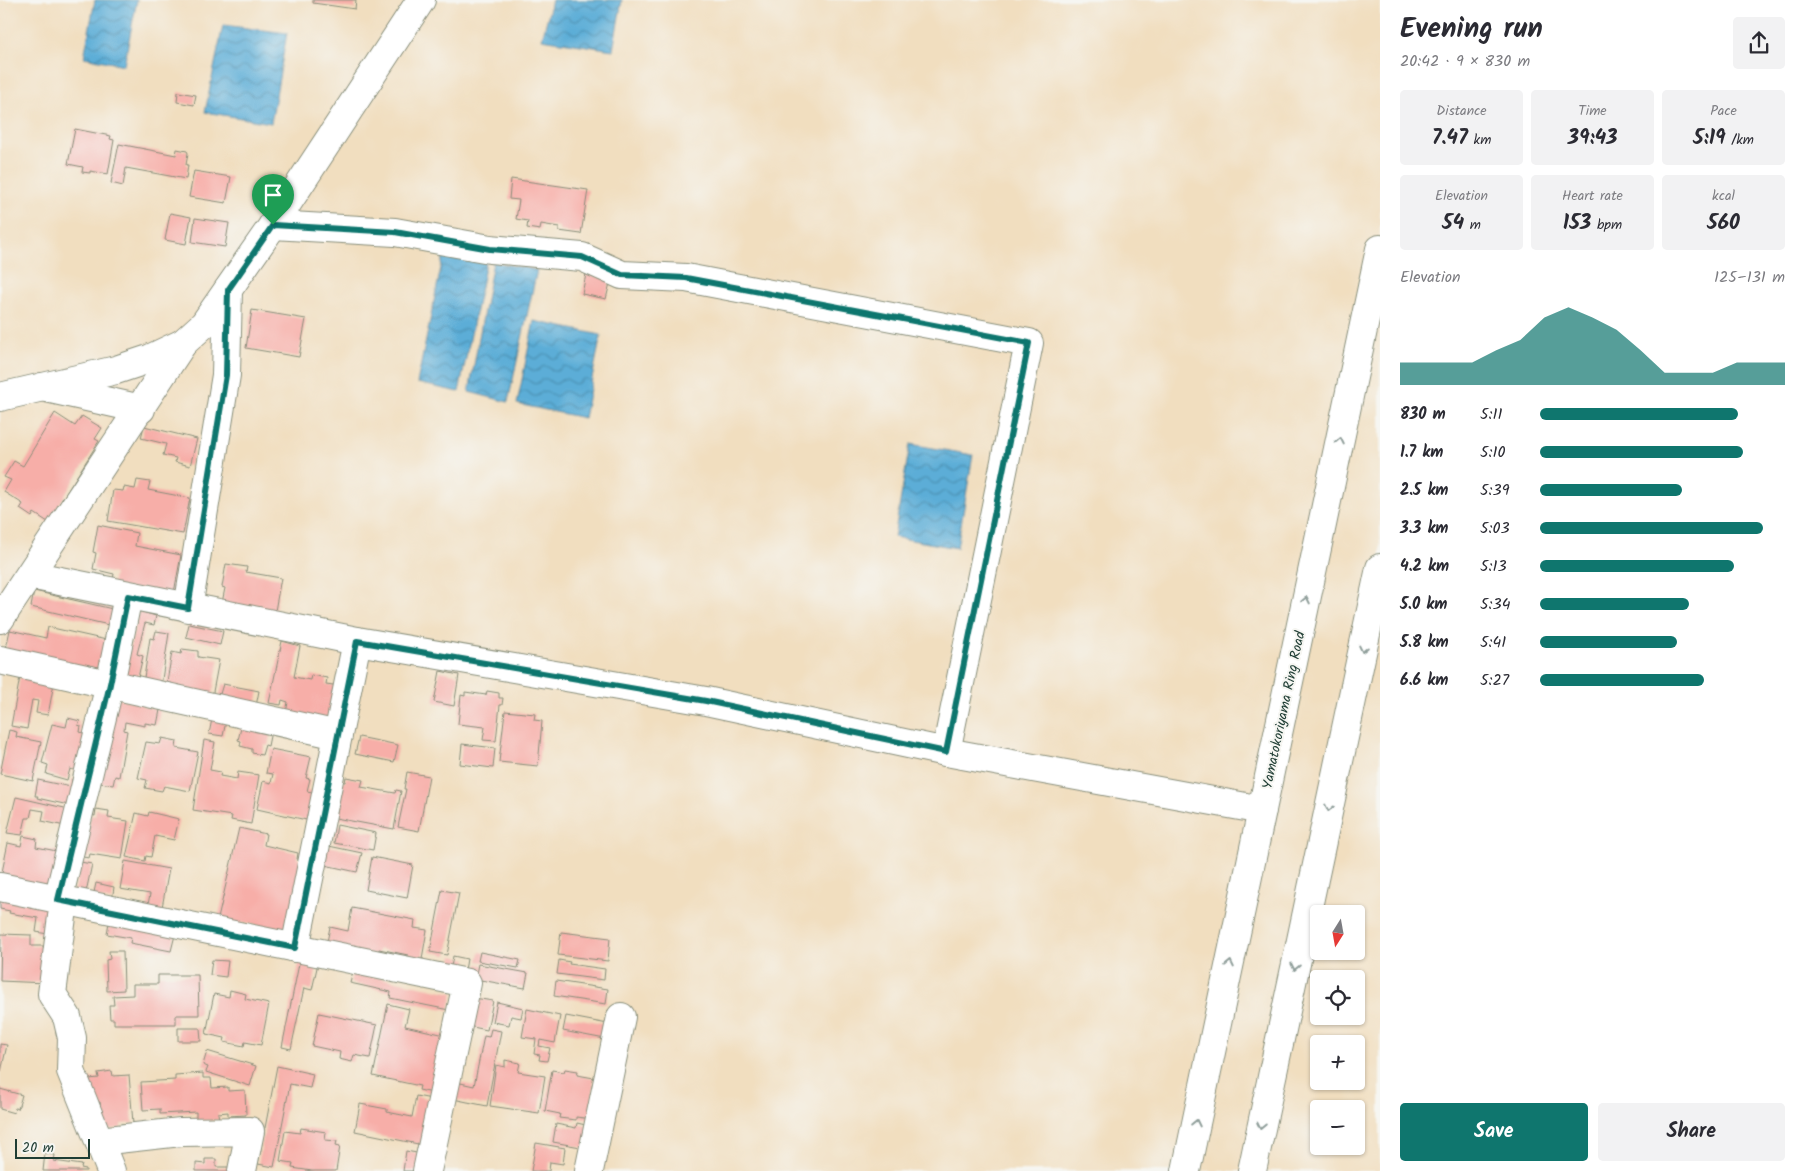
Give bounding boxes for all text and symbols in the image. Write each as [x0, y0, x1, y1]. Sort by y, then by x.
text: Evening run [1400, 7, 1543, 52]
button: share [1733, 17, 1785, 69]
text: 20:42 · 9 × 830 m [1400, 49, 1530, 74]
text: Distance [1436, 100, 1487, 122]
text: Time [1578, 100, 1607, 122]
text: Pace [1710, 100, 1737, 122]
text: 7.47 [1432, 122, 1468, 155]
text: 39:43 [1567, 122, 1618, 155]
text: 5:19 [1693, 122, 1726, 155]
text: km [1468, 129, 1491, 151]
text: /km [1726, 129, 1754, 151]
pin [252, 174, 294, 225]
icon: arrive [259, 181, 287, 209]
text: Elevation [1435, 185, 1488, 207]
text: Heart rate [1562, 185, 1623, 207]
text: kcal [1712, 185, 1735, 207]
text: 54 [1442, 207, 1464, 240]
text: 153 [1563, 207, 1591, 240]
text: 560 [1707, 207, 1740, 240]
text: m [1464, 214, 1481, 236]
text: bpm [1591, 214, 1622, 236]
text: Elevation [1400, 265, 1461, 290]
text: 125–131 m [1714, 265, 1785, 290]
text: 830 m [1400, 402, 1446, 427]
text: 5:11 [1480, 402, 1503, 427]
one-way arrow [1334, 436, 1344, 445]
text: 1.7 km [1400, 440, 1443, 465]
text: 5:10 [1480, 440, 1506, 465]
text: 2.5 km [1400, 478, 1448, 503]
text: 5:39 [1480, 478, 1509, 503]
text: 3.3 km [1400, 516, 1448, 541]
text: 5:03 [1480, 516, 1510, 541]
text: 4.2 km [1400, 554, 1449, 579]
text: 5:13 [1480, 554, 1507, 579]
text: 5.0 km [1400, 592, 1447, 617]
text: 5:34 [1480, 592, 1510, 617]
one-way arrow [1300, 595, 1311, 604]
street label: Yamatokoriyama Ring Road [1257, 628, 1312, 791]
text: 5.8 km [1400, 630, 1448, 655]
text: 5:41 [1480, 630, 1506, 655]
one-way arrow [1358, 645, 1368, 654]
text: 6.6 km [1400, 668, 1448, 693]
text: 5:27 [1480, 668, 1509, 693]
one-way arrow [1324, 804, 1335, 813]
north arrow [1310, 905, 1365, 960]
map controls [1310, 905, 1365, 1155]
one-way arrow [1224, 960, 1234, 969]
one-way arrow [1290, 963, 1301, 972]
button: locate [1310, 970, 1365, 1025]
button: + [1310, 1035, 1365, 1090]
button: − [1310, 1100, 1365, 1155]
button: Save [1400, 1103, 1588, 1161]
button: Share [1598, 1103, 1785, 1161]
one-way arrow [1190, 1119, 1201, 1128]
one-way arrow [1256, 1122, 1267, 1131]
scale bar [15, 1136, 90, 1159]
text: 20 m [22, 1137, 54, 1159]

